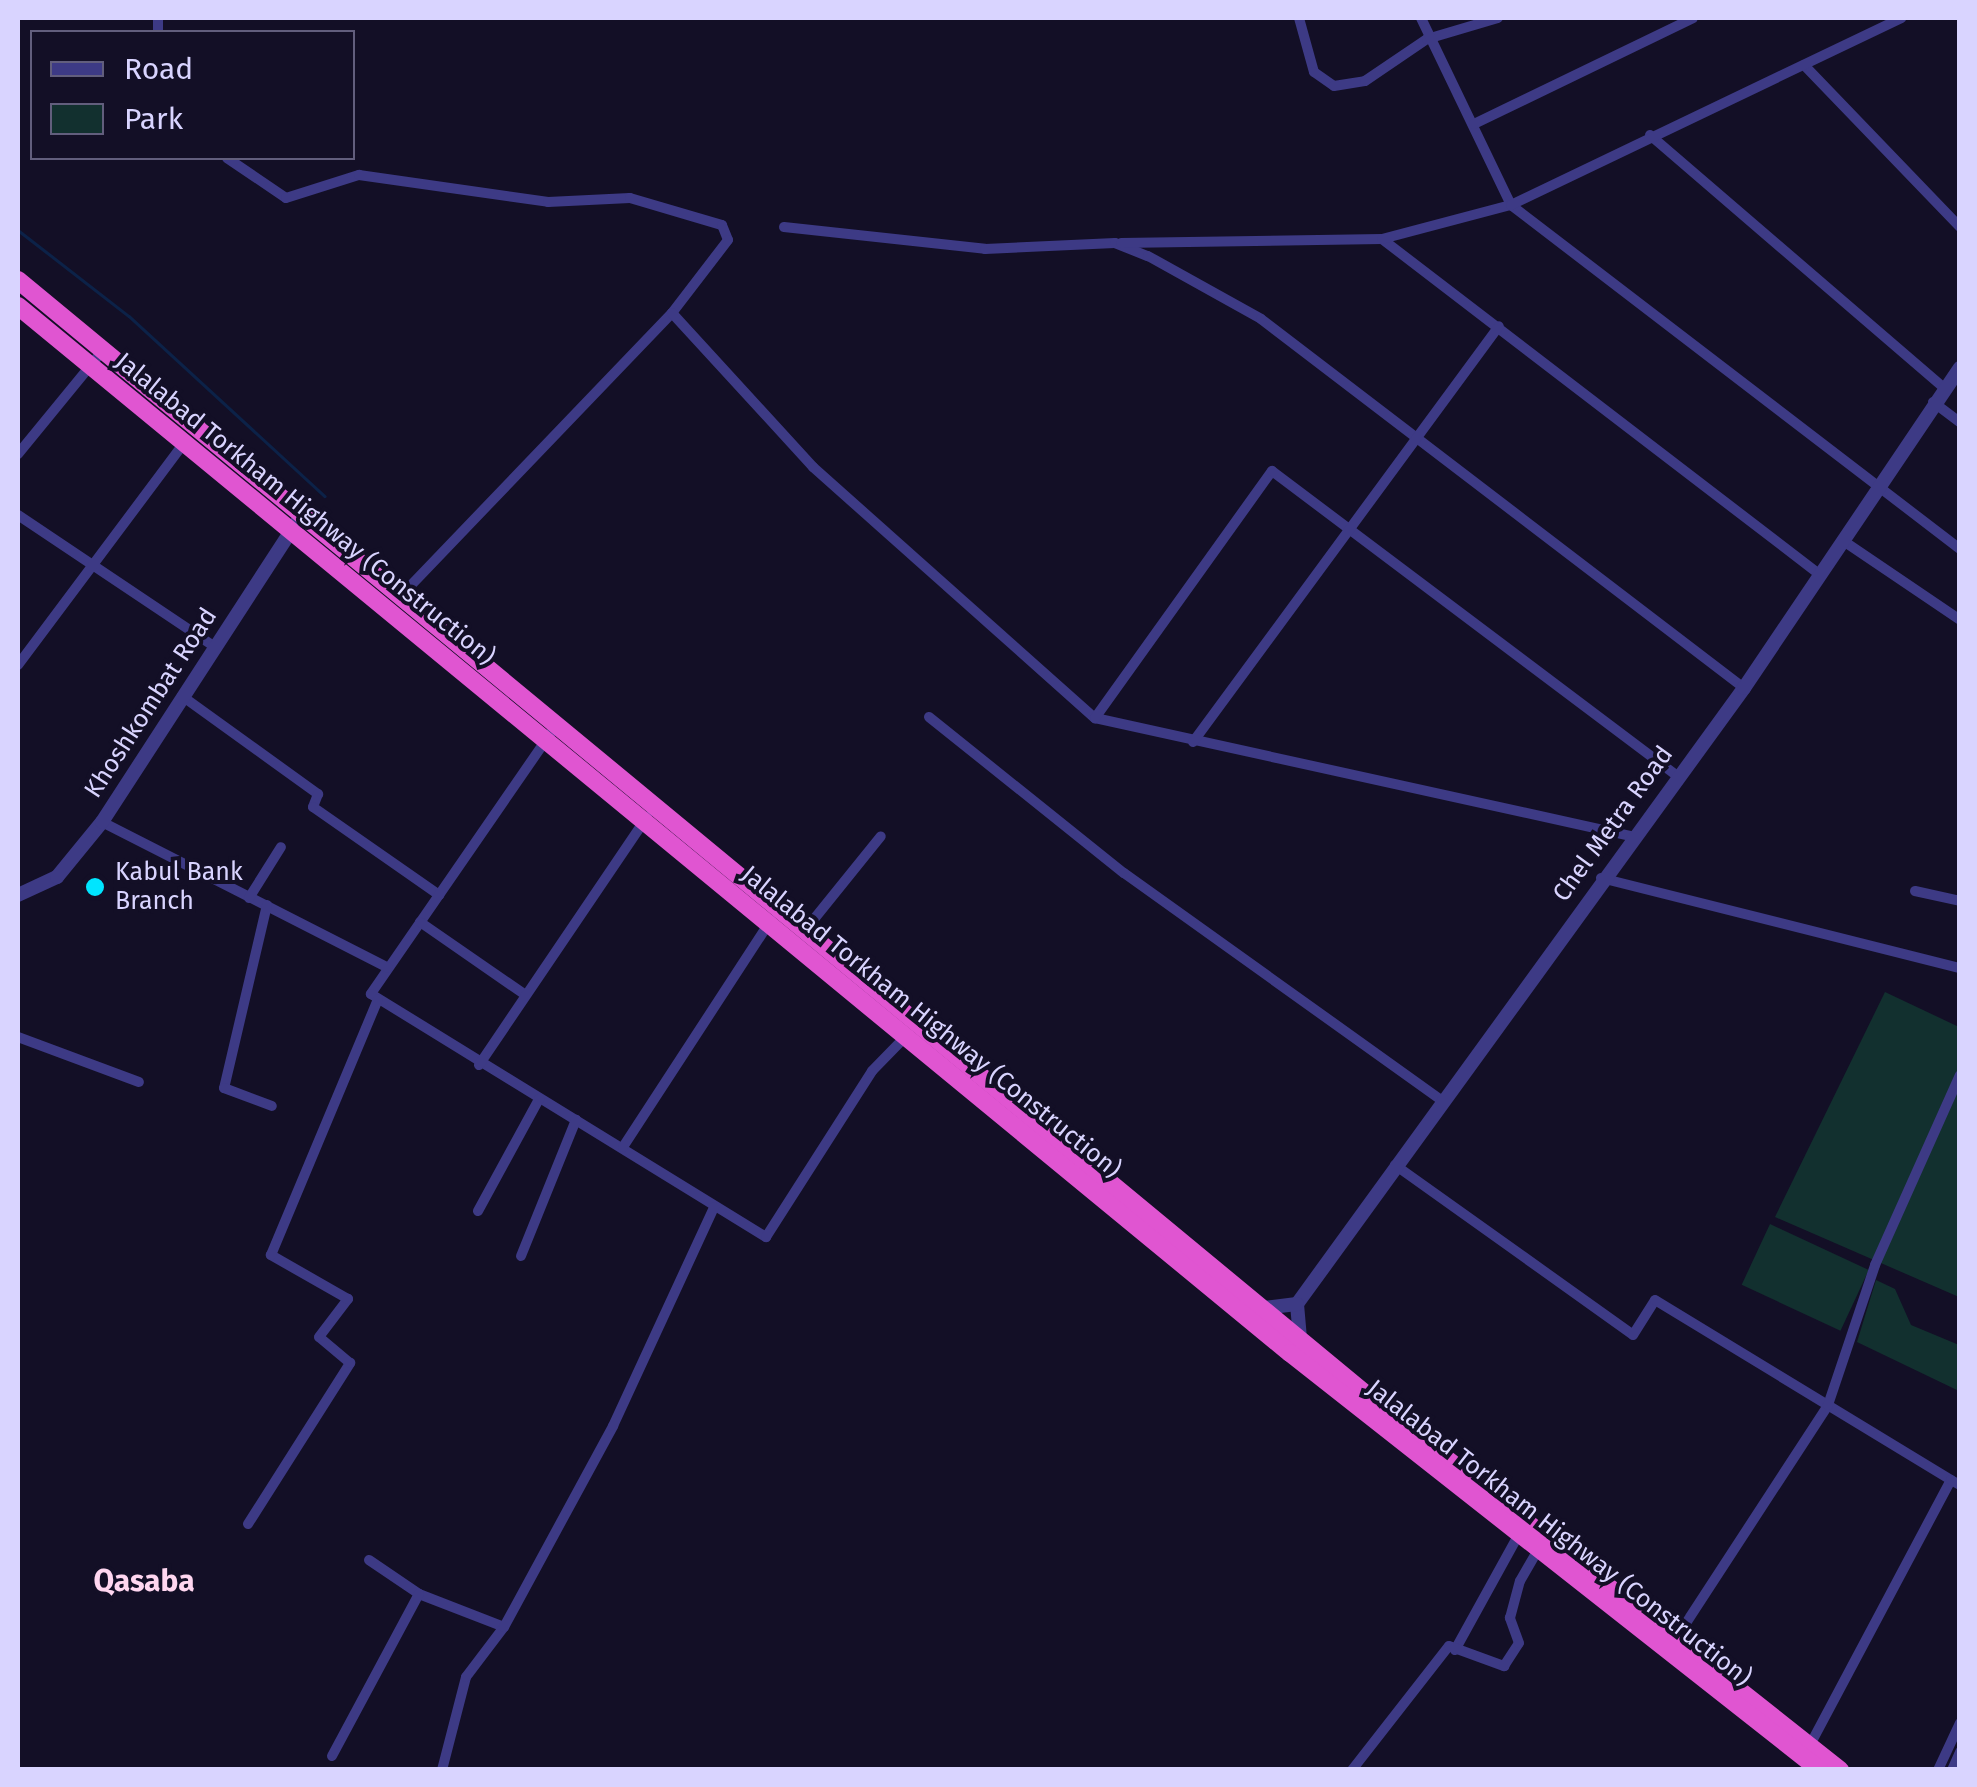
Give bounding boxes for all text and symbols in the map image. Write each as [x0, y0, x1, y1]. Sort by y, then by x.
legend [30, 30, 355, 160]
text: Road [124, 51, 193, 87]
text: Park [124, 101, 183, 137]
street label: Jalalabad Torkham Highway (Construction) [109, 346, 501, 672]
street label: Khoshkombat Road [78, 602, 224, 804]
street label: Chel Metra Road [1547, 740, 1679, 908]
place label: Kabul Bank Branch [115, 858, 243, 917]
street label: Jalalabad Torkham Highway (Construction) [735, 859, 1127, 1185]
marker: Kabul Bank Branch [84, 876, 106, 898]
street label: Jalalabad Torkham Highway (Construction) [1361, 1374, 1757, 1692]
district label: Qasaba [93, 1563, 195, 1599]

